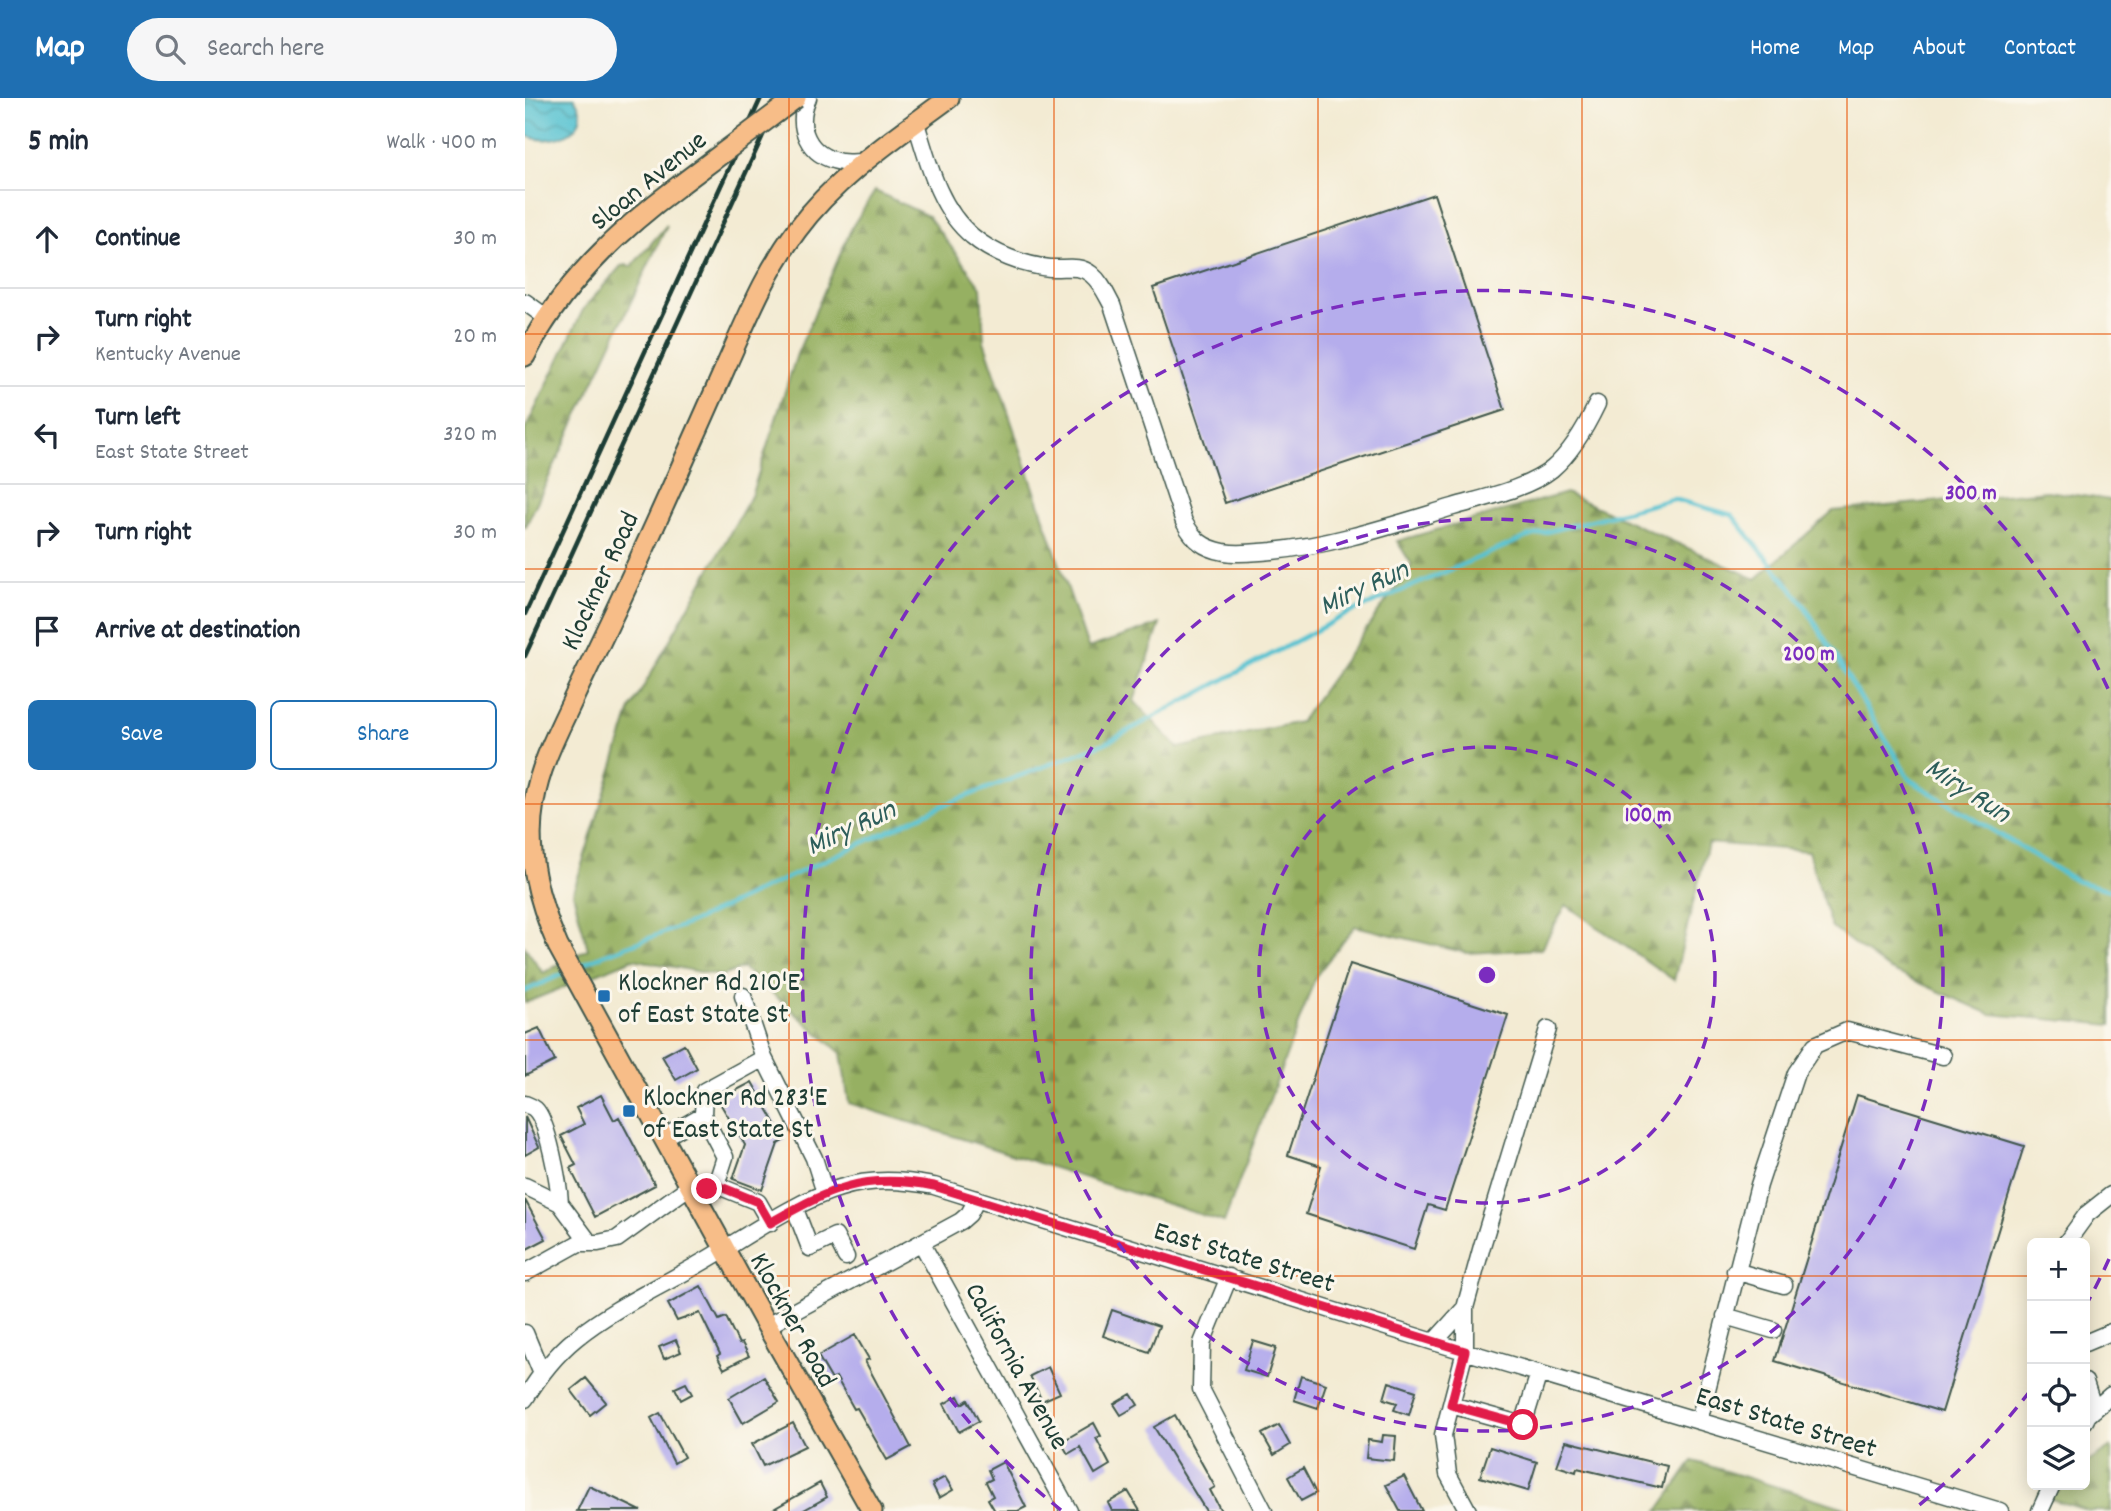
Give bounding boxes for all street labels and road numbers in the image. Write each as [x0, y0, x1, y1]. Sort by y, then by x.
street label: Sloan Avenue [583, 123, 717, 243]
street label: Klockner Road [553, 506, 652, 658]
street label: East State Street [1148, 1213, 1339, 1306]
street label: Klockner Road [737, 1246, 844, 1396]
street label: California Avenue [952, 1277, 1077, 1458]
street label: East State Street [1690, 1378, 1881, 1471]

